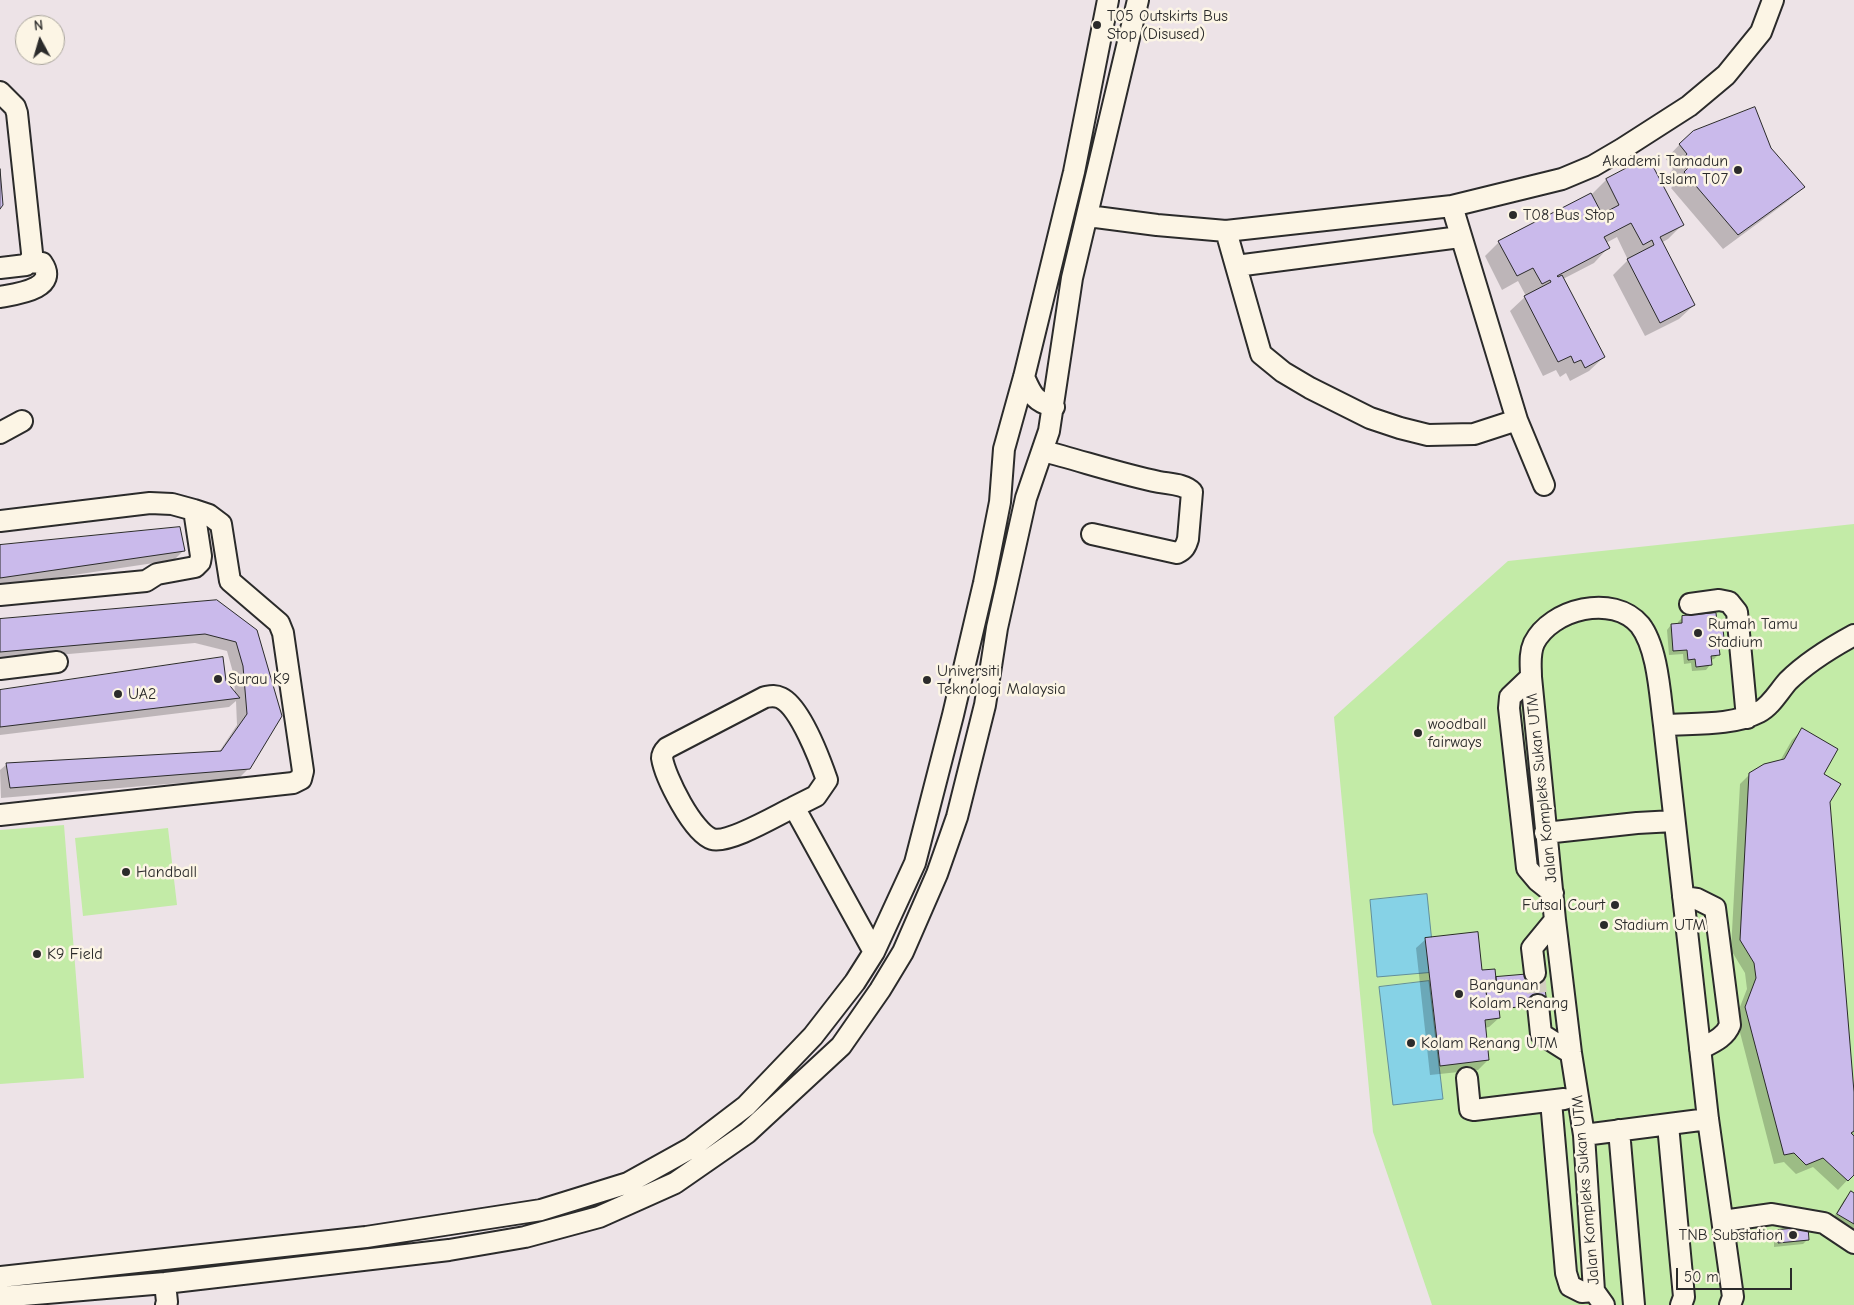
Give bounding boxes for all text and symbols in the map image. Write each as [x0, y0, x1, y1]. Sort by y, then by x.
place label: T05 Outskirts Bus Stop (Disused) [1107, 6, 1228, 44]
north arrow [15, 15, 65, 65]
text: N [33, 17, 44, 35]
marker: T05 Outskirts Bus Stop (Disused) [1091, 19, 1103, 31]
place label: Akademi Tamadun Islam T07 [1602, 151, 1728, 189]
marker: Akademi Tamadun Islam T07 [1732, 164, 1744, 176]
place label: T08 Bus Stop [1523, 205, 1615, 225]
marker: T08 Bus Stop [1507, 209, 1519, 221]
place label: Rumah Tamu Stadium [1708, 614, 1798, 652]
marker: Rumah Tamu Stadium [1692, 627, 1704, 639]
place label: Universiti Teknologi Malaysia [937, 661, 1066, 699]
place label: Surau K9 [228, 669, 290, 689]
marker: Surau K9 [212, 673, 224, 685]
marker: Universiti Teknologi Malaysia [921, 674, 933, 686]
place label: UA2 [128, 684, 156, 704]
marker: UA2 [112, 688, 124, 700]
street label: Jalan Kompleks Sukan UTM [1522, 692, 1562, 884]
place label: woodball fairways [1428, 714, 1487, 752]
marker: woodball fairways [1412, 727, 1424, 739]
place label: Handball [136, 862, 197, 882]
marker: Handball [120, 866, 132, 878]
place label: Futsal Court [1522, 895, 1605, 915]
marker: Futsal Court [1609, 899, 1621, 911]
place label: Stadium UTM [1614, 915, 1706, 935]
marker: Stadium UTM [1598, 919, 1610, 931]
place label: K9 Field [47, 944, 103, 964]
marker: K9 Field [31, 948, 43, 960]
place label: Bangunan Kolam Renang [1469, 975, 1569, 1013]
marker: Bangunan Kolam Renang [1453, 988, 1465, 1000]
place label: Kolam Renang UTM [1421, 1033, 1558, 1053]
marker: Kolam Renang UTM [1405, 1037, 1417, 1049]
street label: Jalan Kompleks Sukan UTM [1568, 1094, 1604, 1286]
place label: TNB Substation [1679, 1225, 1783, 1245]
marker: TNB Substation [1787, 1229, 1799, 1241]
scale bar [1679, 1258, 1795, 1290]
text: 50 m [1684, 1268, 1719, 1286]

